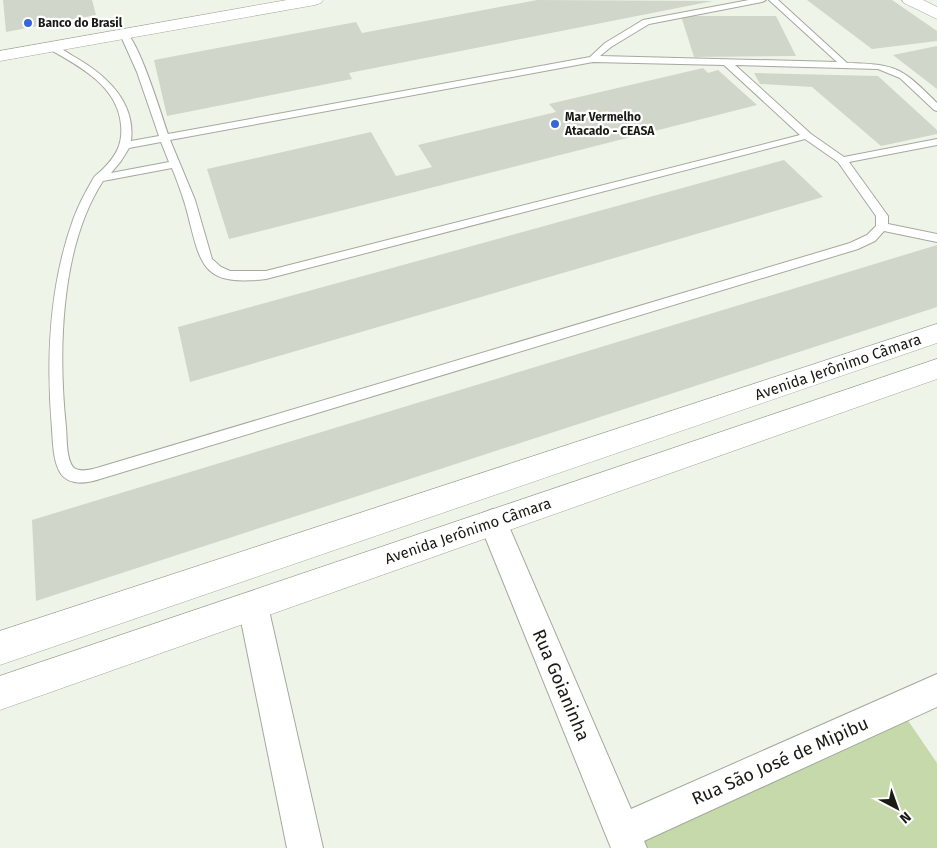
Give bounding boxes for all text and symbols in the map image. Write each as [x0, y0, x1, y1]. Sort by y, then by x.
place label: Banco do Brasil [38, 16, 123, 30]
marker: Banco do Brasil [22, 17, 34, 29]
place label: Mar Vermelho Atacado - CEASA [564, 110, 655, 138]
marker: Mar Vermelho Atacado - CEASA [549, 118, 561, 130]
street label: Avenida Jerônimo Câmara [753, 330, 923, 404]
street label: Avenida Jerônimo Câmara [383, 494, 553, 568]
street label: Rua Goianinha [528, 626, 594, 744]
street label: Rua São José de Mipibu [688, 712, 872, 810]
north arrow [872, 783, 922, 833]
text: N [896, 808, 914, 827]

